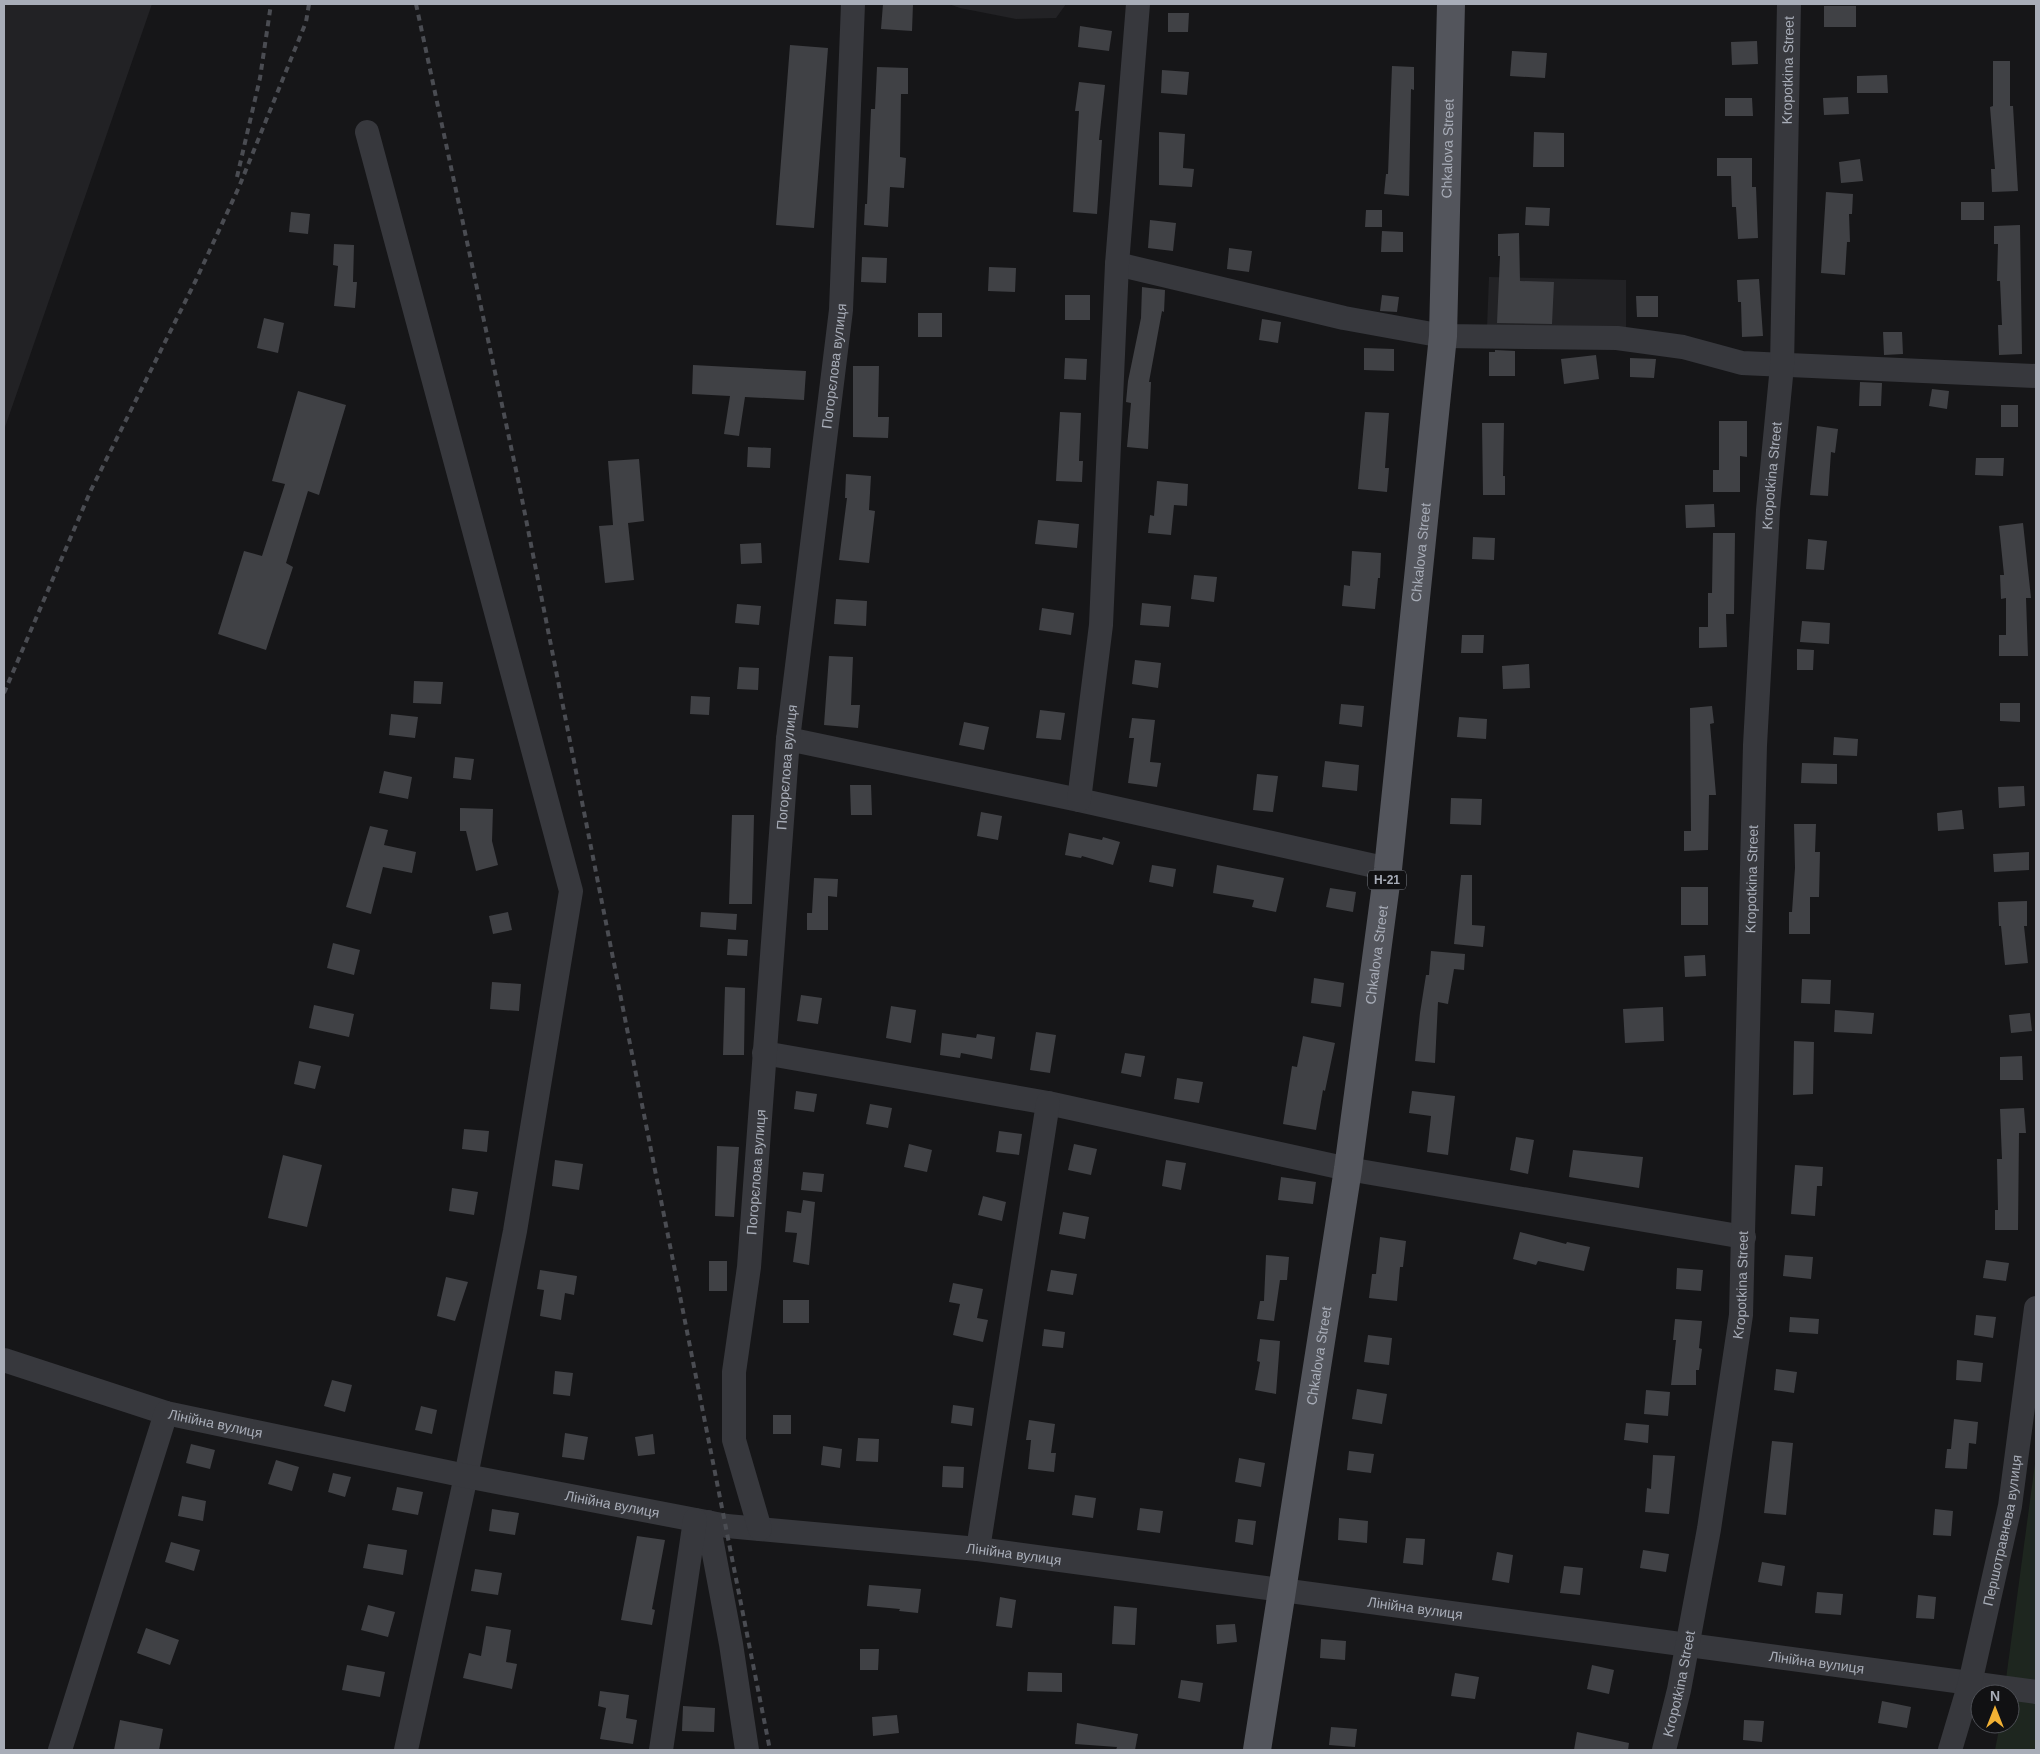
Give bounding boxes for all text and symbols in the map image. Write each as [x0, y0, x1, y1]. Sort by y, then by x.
street label: Kropotkina Street [1779, 16, 1797, 125]
street label: Chkalova Street [1438, 98, 1457, 199]
street label: Погорєлова вулиця [818, 303, 849, 430]
street label: Kropotkina Street [1759, 421, 1785, 530]
street label: Chkalova Street [1408, 502, 1434, 603]
street label: Погорєлова вулиця [773, 704, 800, 831]
street label: Kropotkina Street [1742, 825, 1761, 933]
road number: Н-21 [1368, 870, 1406, 890]
street label: Chkalova Street [1362, 904, 1391, 1005]
street label: Погорєлова вулиця [743, 1109, 769, 1235]
street label: Kropotkina Street [1730, 1231, 1751, 1340]
street label: Chkalova Street [1303, 1305, 1334, 1406]
street label: Лінійна вулиця [167, 1406, 264, 1441]
street label: Першотравнева вулиця [1980, 1454, 2025, 1608]
street label: Лінійна вулиця [564, 1487, 661, 1521]
street label: Лінійна вулиця [966, 1540, 1062, 1568]
street label: Лінійна вулиця [1367, 1594, 1464, 1622]
street label: Kropotkina Street [1660, 1629, 1698, 1739]
street label: Лінійна вулиця [1768, 1648, 1865, 1677]
north arrow [1970, 1684, 2020, 1734]
text: N [1990, 1688, 2000, 1704]

